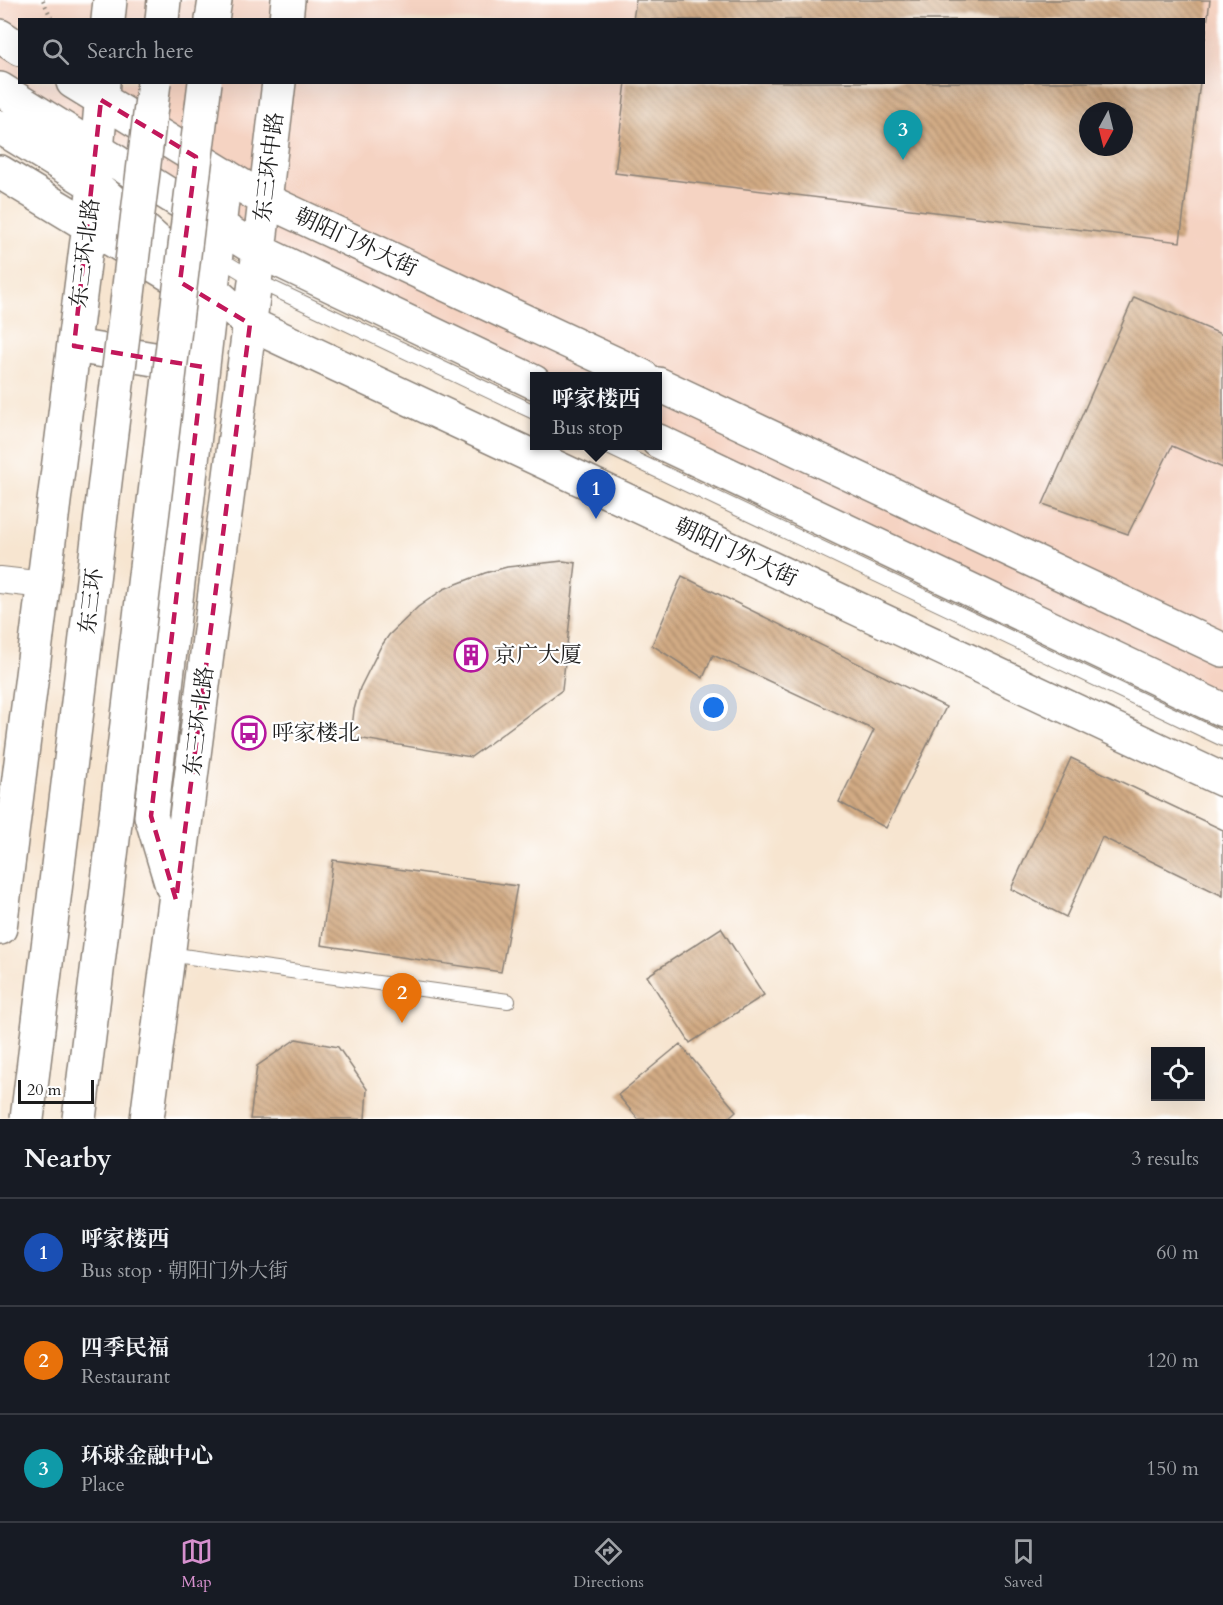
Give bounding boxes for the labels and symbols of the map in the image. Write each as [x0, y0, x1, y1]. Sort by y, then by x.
north arrow [1079, 102, 1133, 156]
pin: 3 [884, 110, 922, 160]
street label: 东三环中路 [247, 111, 291, 223]
street label: 东三环北路 [63, 197, 107, 309]
street label: 朝阳门外大街 [290, 201, 422, 283]
pin: 1 [576, 470, 616, 519]
street label: 朝阳门外大街 [670, 511, 802, 593]
street label: 东三环 [72, 566, 110, 636]
building icon: 京广大厦 [453, 637, 489, 673]
place label: 京广大厦 [494, 640, 582, 670]
street label: 东三环北路 [177, 665, 221, 777]
your location [699, 693, 728, 722]
bus stop icon: 呼家楼北 [231, 715, 267, 751]
place label: 呼家楼北 [272, 718, 360, 748]
pin: 2 [382, 974, 422, 1023]
scale bar [18, 1077, 94, 1104]

